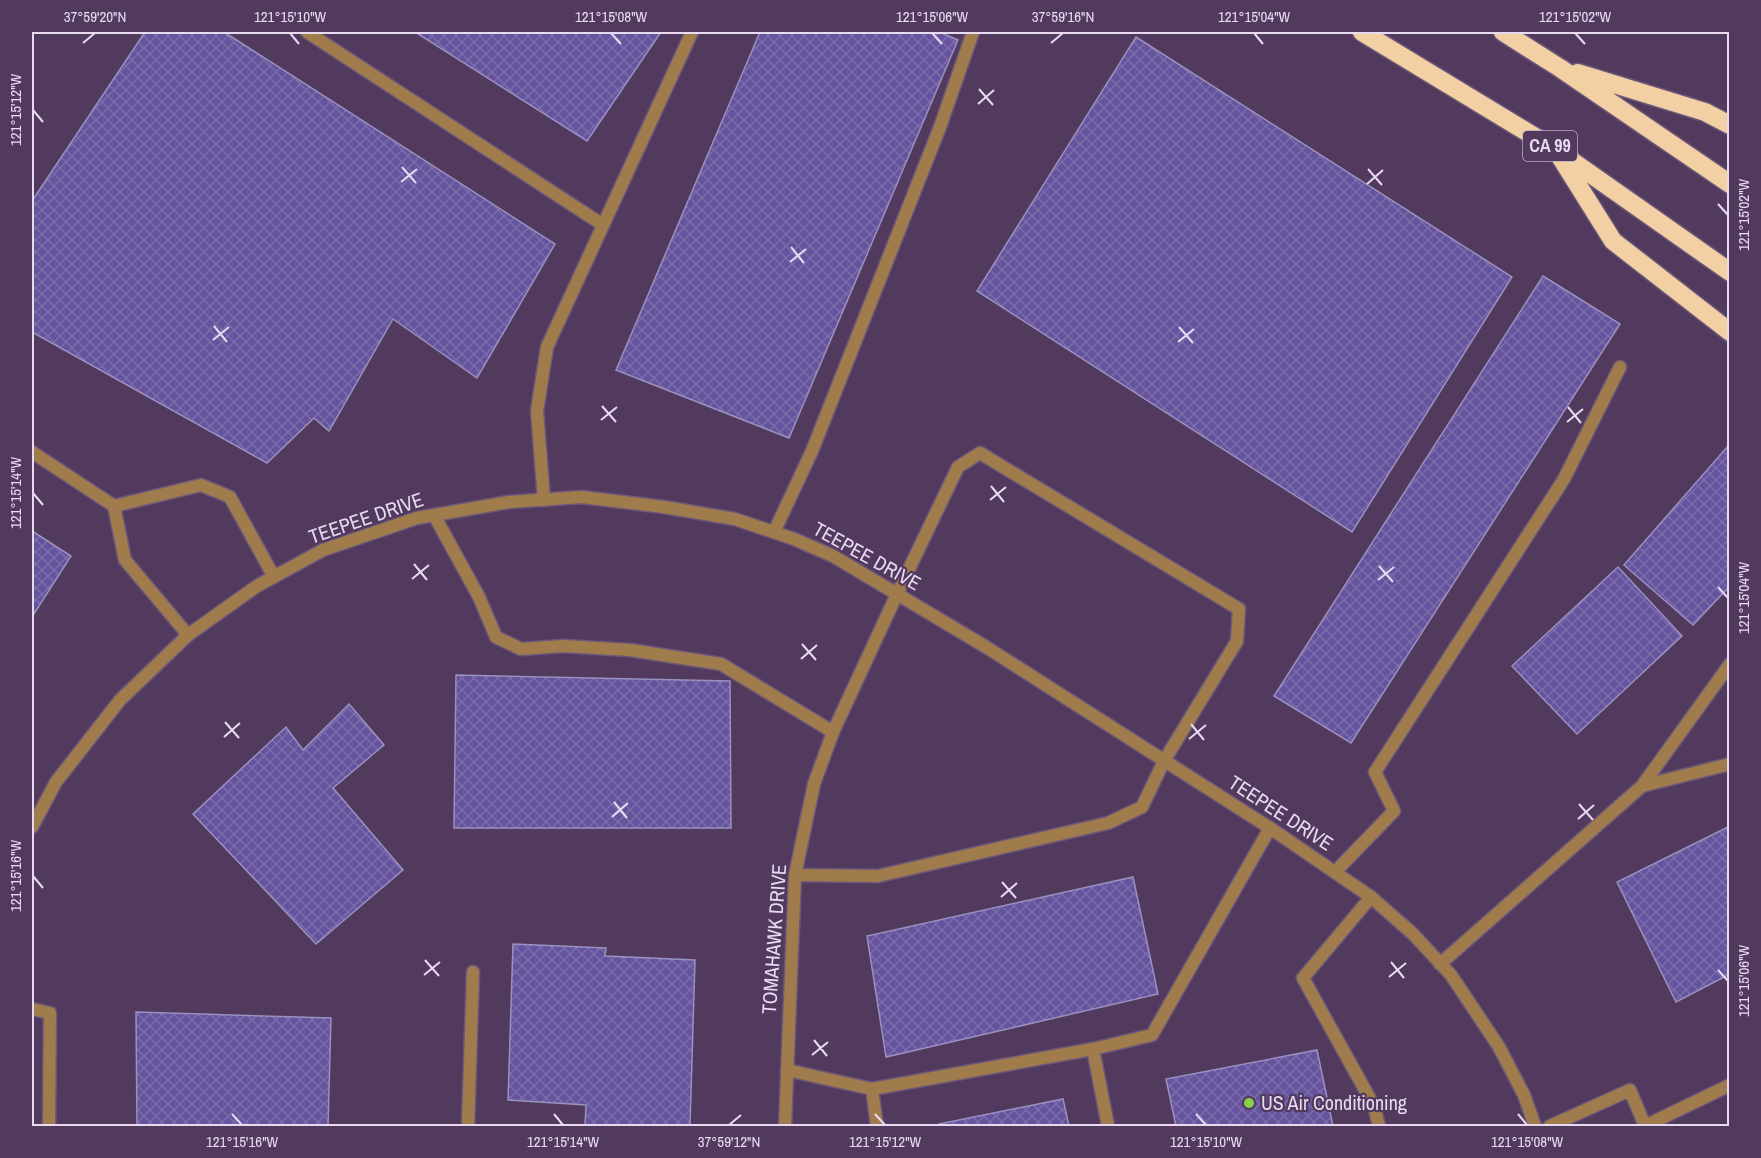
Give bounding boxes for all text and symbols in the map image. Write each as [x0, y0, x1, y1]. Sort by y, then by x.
text: 37°59'20"N [64, 6, 126, 27]
text: 121°15'10"W [254, 6, 326, 27]
text: 121°15'08"W [575, 6, 647, 27]
text: 121°15'06"W [896, 6, 968, 27]
text: 37°59'16"N [1032, 6, 1094, 27]
text: 121°15'04"W [1218, 6, 1290, 27]
text: 121°15'02"W [1539, 6, 1611, 27]
text: 121°15'12"W [5, 74, 26, 146]
road number: CA 99 [1523, 131, 1577, 161]
text: 121°15'02"W [1733, 179, 1754, 251]
text: 121°15'14"W [5, 457, 26, 529]
street label: TEEPEE DRIVE [305, 485, 427, 550]
street label: TEEPEE DRIVE [808, 515, 926, 596]
text: 121°15'04"W [1733, 562, 1754, 634]
street label: TEEPEE DRIVE [1224, 769, 1339, 856]
text: 121°15'16"W [5, 840, 26, 912]
street label: TOMAHAWK DRIVE [755, 863, 792, 1015]
text: 121°15'06"W [1733, 945, 1754, 1017]
place label: US Air Conditioning [1261, 1089, 1407, 1116]
marker: US Air Conditioning [1242, 1096, 1256, 1110]
text: 121°15'16"W [206, 1131, 278, 1152]
text: 121°15'14"W [527, 1131, 599, 1152]
text: 37°59'12"N [698, 1131, 760, 1152]
text: 121°15'12"W [849, 1131, 921, 1152]
text: 121°15'10"W [1170, 1131, 1242, 1152]
text: 121°15'08"W [1491, 1131, 1563, 1152]

